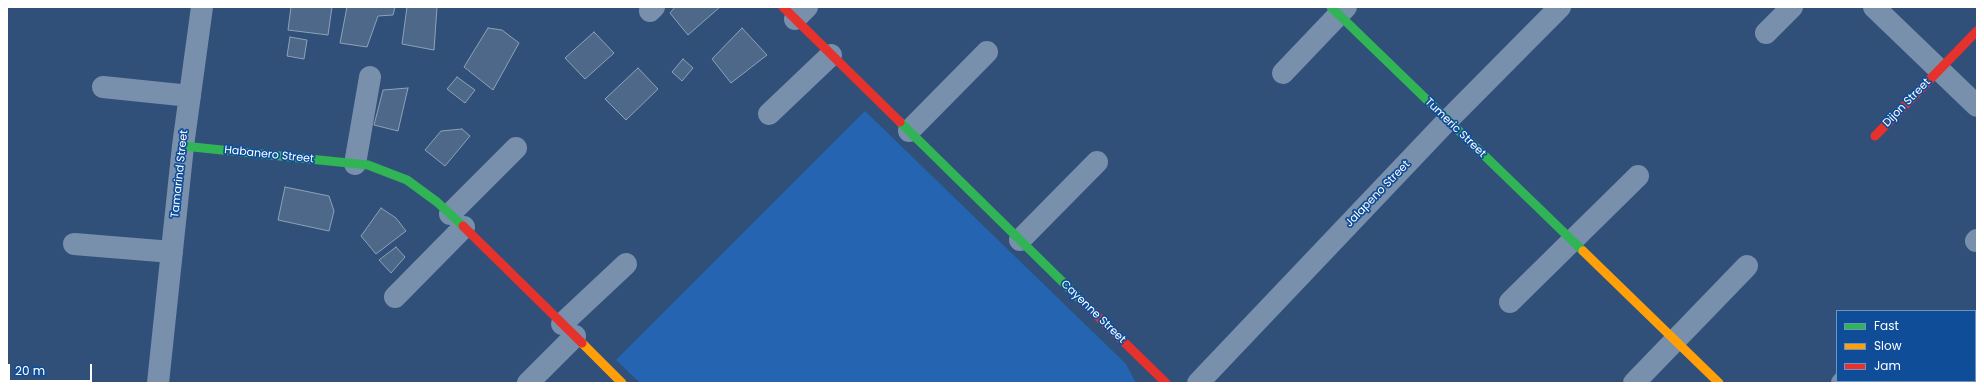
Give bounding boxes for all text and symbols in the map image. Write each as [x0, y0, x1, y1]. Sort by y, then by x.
street label: Dijon Street [1881, 76, 1933, 130]
street label: Tumeric Street [1422, 96, 1488, 160]
street label: Tamarind Street [169, 129, 191, 219]
street label: Habanero Street [224, 144, 314, 166]
street label: Jalapeno Street [1343, 158, 1413, 230]
street label: Cayenne Street [1058, 278, 1128, 346]
legend [1836, 310, 1976, 382]
text: Fast [1874, 317, 1899, 334]
text: Slow [1874, 337, 1902, 354]
scale bar [10, 356, 94, 382]
text: Jam [1874, 357, 1901, 374]
text: 20 m [15, 362, 45, 379]

